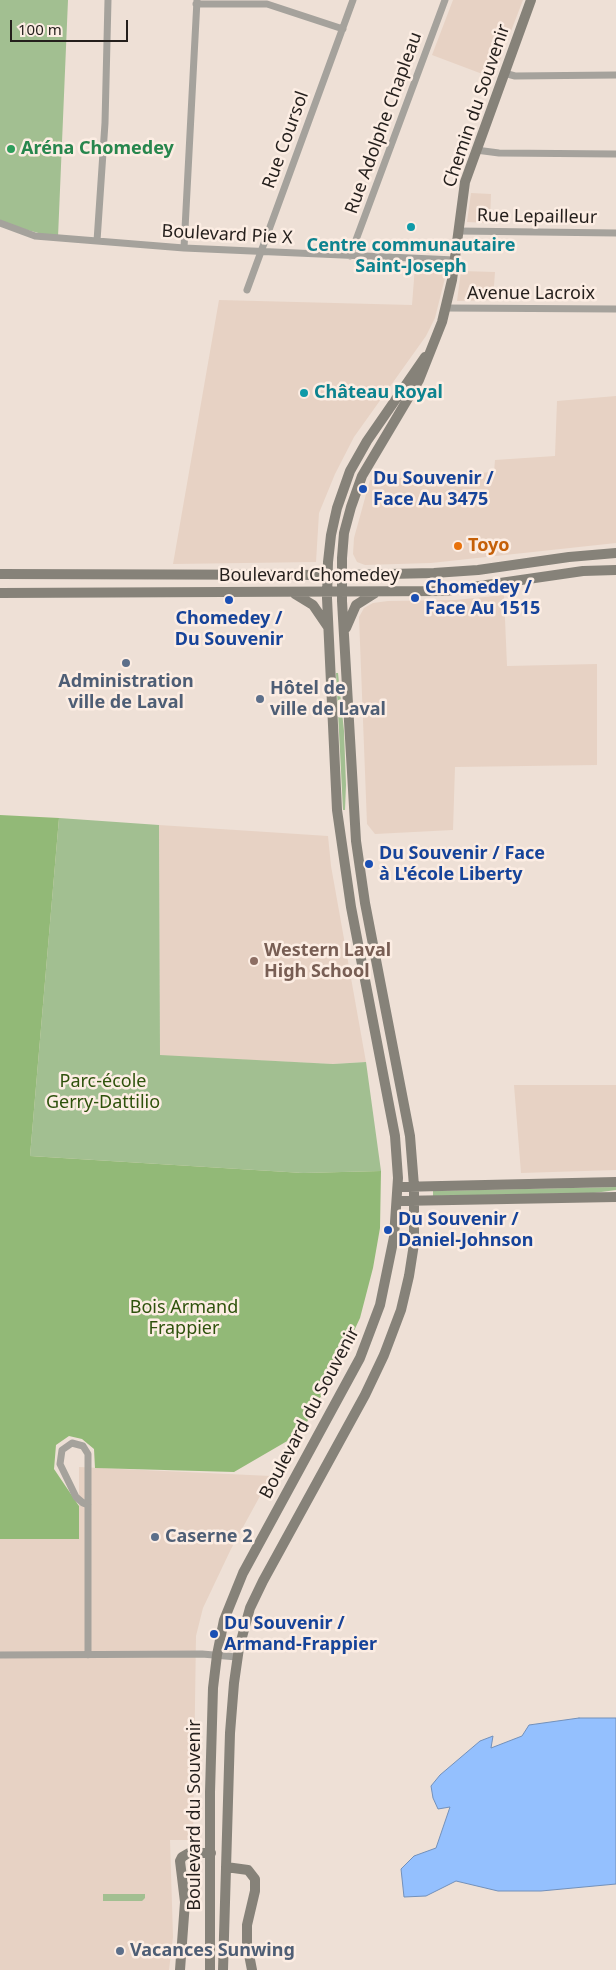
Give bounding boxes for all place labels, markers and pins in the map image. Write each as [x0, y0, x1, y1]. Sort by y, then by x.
place label: Aréna Chomedey [21, 138, 174, 160]
marker: Aréna Chomedey [5, 143, 17, 155]
marker: Centre communautaire Saint-Joseph [405, 221, 417, 233]
place label: Centre communautaire Saint-Joseph [307, 235, 515, 278]
place label: Château Royal [314, 382, 443, 404]
marker: Château Royal [298, 387, 310, 399]
place label: Du Souvenir / Face Au 3475 [373, 468, 494, 510]
marker: Du Souvenir / Face Au 3475 [357, 483, 369, 495]
place label: Toyo [468, 535, 510, 557]
marker: Toyo [452, 540, 464, 552]
place label: Chomedey / Face Au 1515 [425, 577, 540, 620]
marker: Chomedey / Face Au 1515 [409, 592, 421, 604]
marker: Chomedey / Du Souvenir [223, 594, 235, 606]
place label: Chomedey / Du Souvenir [175, 608, 283, 650]
marker: Administration ville de Laval [120, 657, 132, 669]
place label: Administration ville de Laval [58, 671, 194, 714]
place label: Hôtel de ville de Laval [270, 678, 386, 721]
marker: Hôtel de ville de Laval [254, 693, 266, 705]
place label: Du Souvenir / Face à L'école Liberty [379, 843, 545, 886]
marker: Du Souvenir / Face à L'école Liberty [363, 858, 375, 870]
place label: Western Laval High School [264, 940, 391, 982]
marker: Western Laval High School [248, 955, 260, 967]
place label: Du Souvenir / Daniel-Johnson [398, 1209, 534, 1252]
marker: Du Souvenir / Daniel-Johnson [382, 1224, 394, 1236]
place label: Caserne 2 [165, 1526, 253, 1548]
marker: Caserne 2 [149, 1531, 161, 1543]
place label: Du Souvenir / Armand-Frappier [224, 1613, 377, 1656]
marker: Du Souvenir / Armand-Frappier [208, 1628, 220, 1640]
place label: Vacances Sunwing [130, 1940, 295, 1962]
marker: Vacances Sunwing [114, 1945, 126, 1957]

